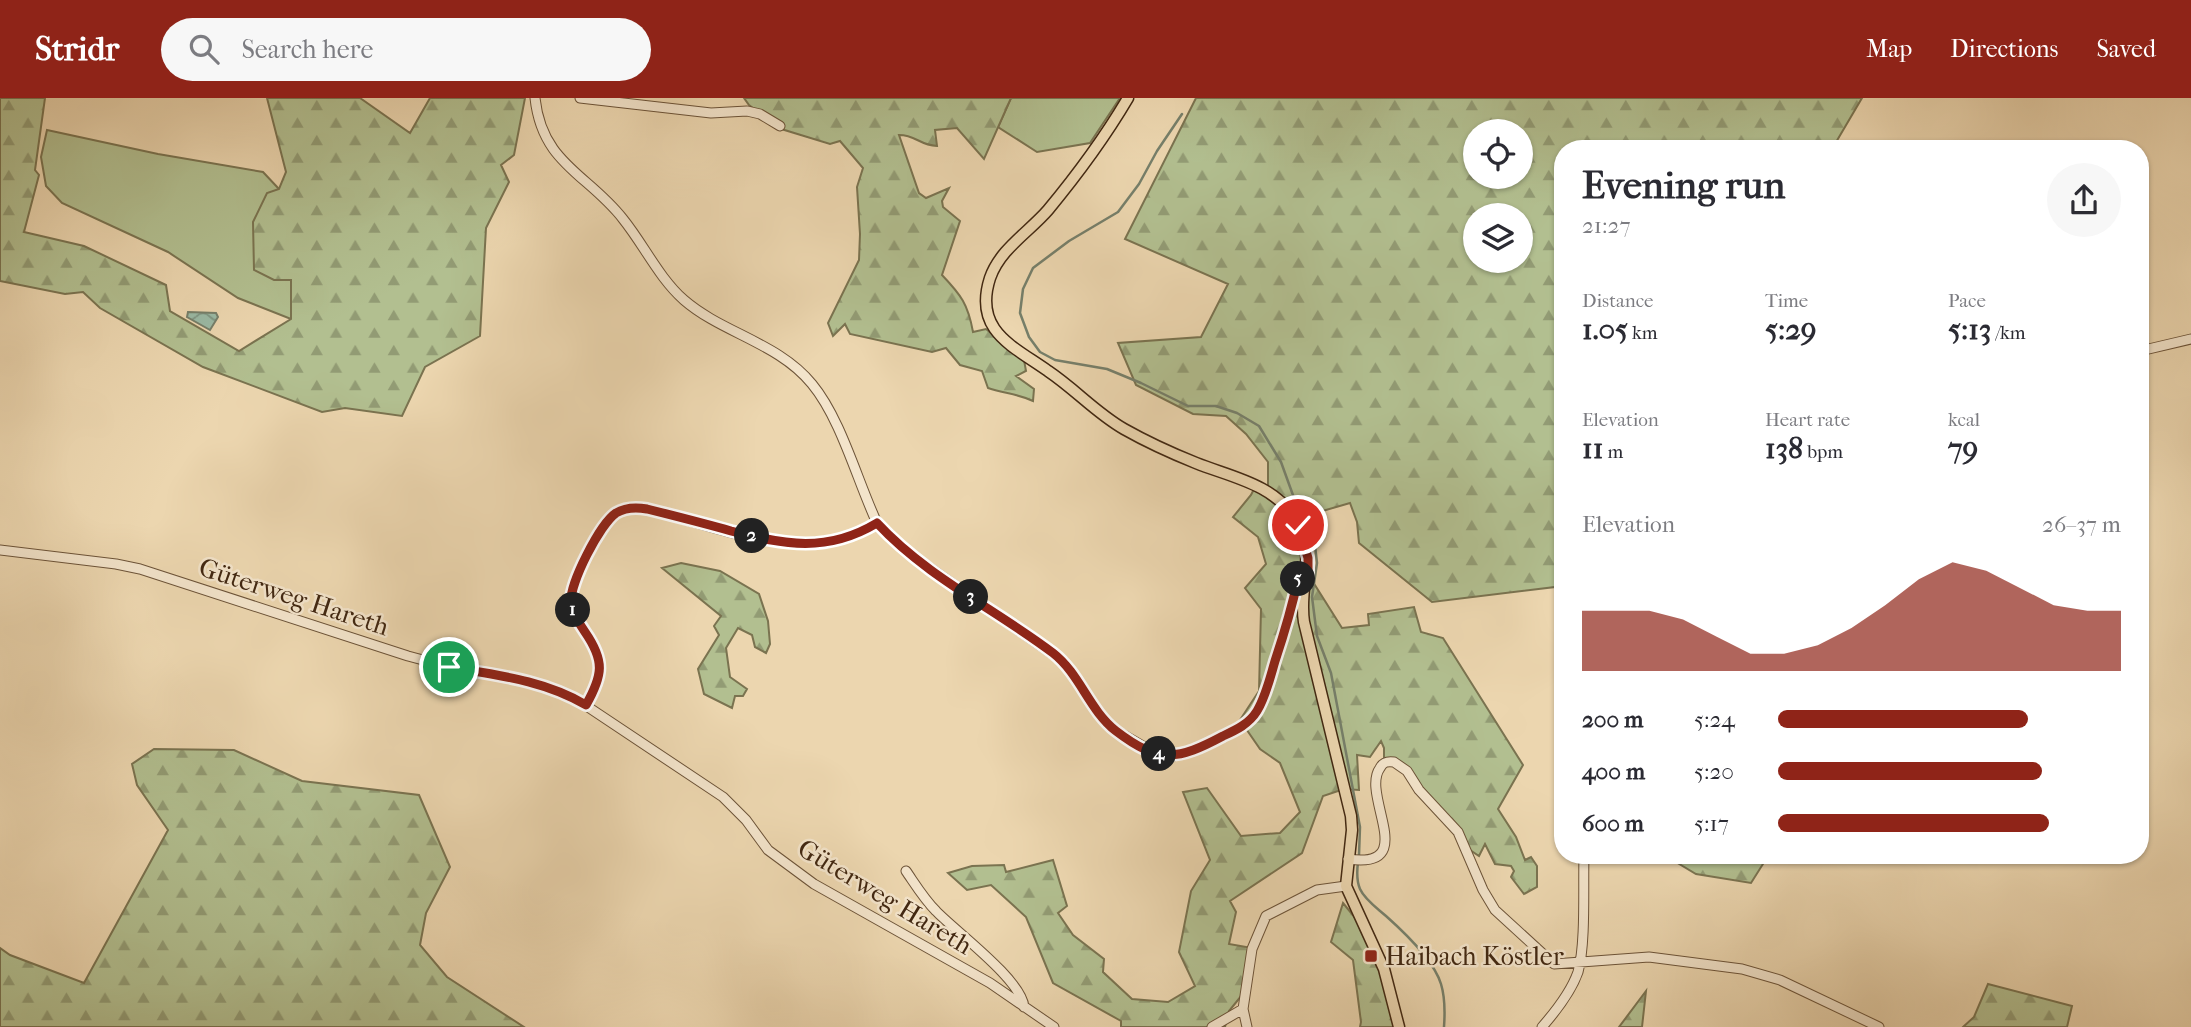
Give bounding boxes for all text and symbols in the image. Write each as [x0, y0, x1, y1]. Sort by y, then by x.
search box [161, 18, 651, 81]
text: Stridr [35, 30, 119, 69]
icon: search [185, 30, 223, 68]
text: Search here [241, 34, 373, 65]
text: Map [1866, 35, 1912, 63]
text: Directions [1950, 35, 2058, 63]
text: Saved [2096, 35, 2156, 63]
map controls [1463, 119, 1533, 273]
button: locate [1463, 119, 1533, 189]
text: Evening run [1582, 163, 1785, 208]
button: share [2047, 163, 2121, 237]
button: layers [1463, 203, 1533, 273]
text: 21:27 [1582, 212, 1631, 239]
text: Distance [1582, 290, 1653, 312]
text: Time [1765, 290, 1808, 312]
text: Pace [1948, 290, 1986, 312]
text: 1.05 [1582, 312, 1628, 347]
text: 5:29 [1765, 312, 1816, 347]
text: 5:13 [1948, 312, 1991, 347]
text: km [1628, 322, 1658, 344]
text: /km [1991, 322, 2026, 344]
text: Elevation [1582, 409, 1659, 431]
text: Heart rate [1765, 409, 1850, 431]
text: kcal [1948, 409, 1980, 431]
text: 11 [1582, 431, 1603, 466]
text: 138 [1765, 431, 1803, 466]
text: 79 [1948, 431, 1978, 466]
text: m [1603, 441, 1623, 463]
text: bpm [1803, 441, 1843, 463]
pin [1268, 495, 1328, 555]
icon: check [1279, 506, 1317, 544]
text: Elevation [1582, 511, 1675, 538]
text: 26–37 m [2042, 511, 2121, 538]
pin: 2 [734, 518, 770, 554]
text: 2 [747, 524, 756, 546]
street label: Güterweg Hareth [195, 552, 393, 642]
pin: 5 [1280, 561, 1316, 596]
text: 5 [1293, 567, 1302, 589]
pin: 3 [954, 580, 988, 614]
text: 3 [967, 585, 974, 607]
pin: 1 [556, 592, 590, 628]
text: 1 [569, 598, 576, 620]
pin [419, 637, 479, 697]
icon: arrive [430, 648, 468, 686]
text: 200 m [1582, 706, 1643, 733]
text: 5:24 [1694, 706, 1735, 733]
pin: 4 [1142, 736, 1176, 772]
text: 4 [1153, 742, 1164, 764]
text: 400 m [1582, 758, 1645, 785]
text: 5:20 [1694, 758, 1734, 785]
text: 600 m [1582, 810, 1644, 837]
text: 5:17 [1694, 810, 1729, 837]
street label: Güterweg Hareth [792, 833, 978, 961]
place label: Haibach Köstler [1385, 941, 1564, 972]
marker: Haibach Köstler [1363, 948, 1379, 964]

